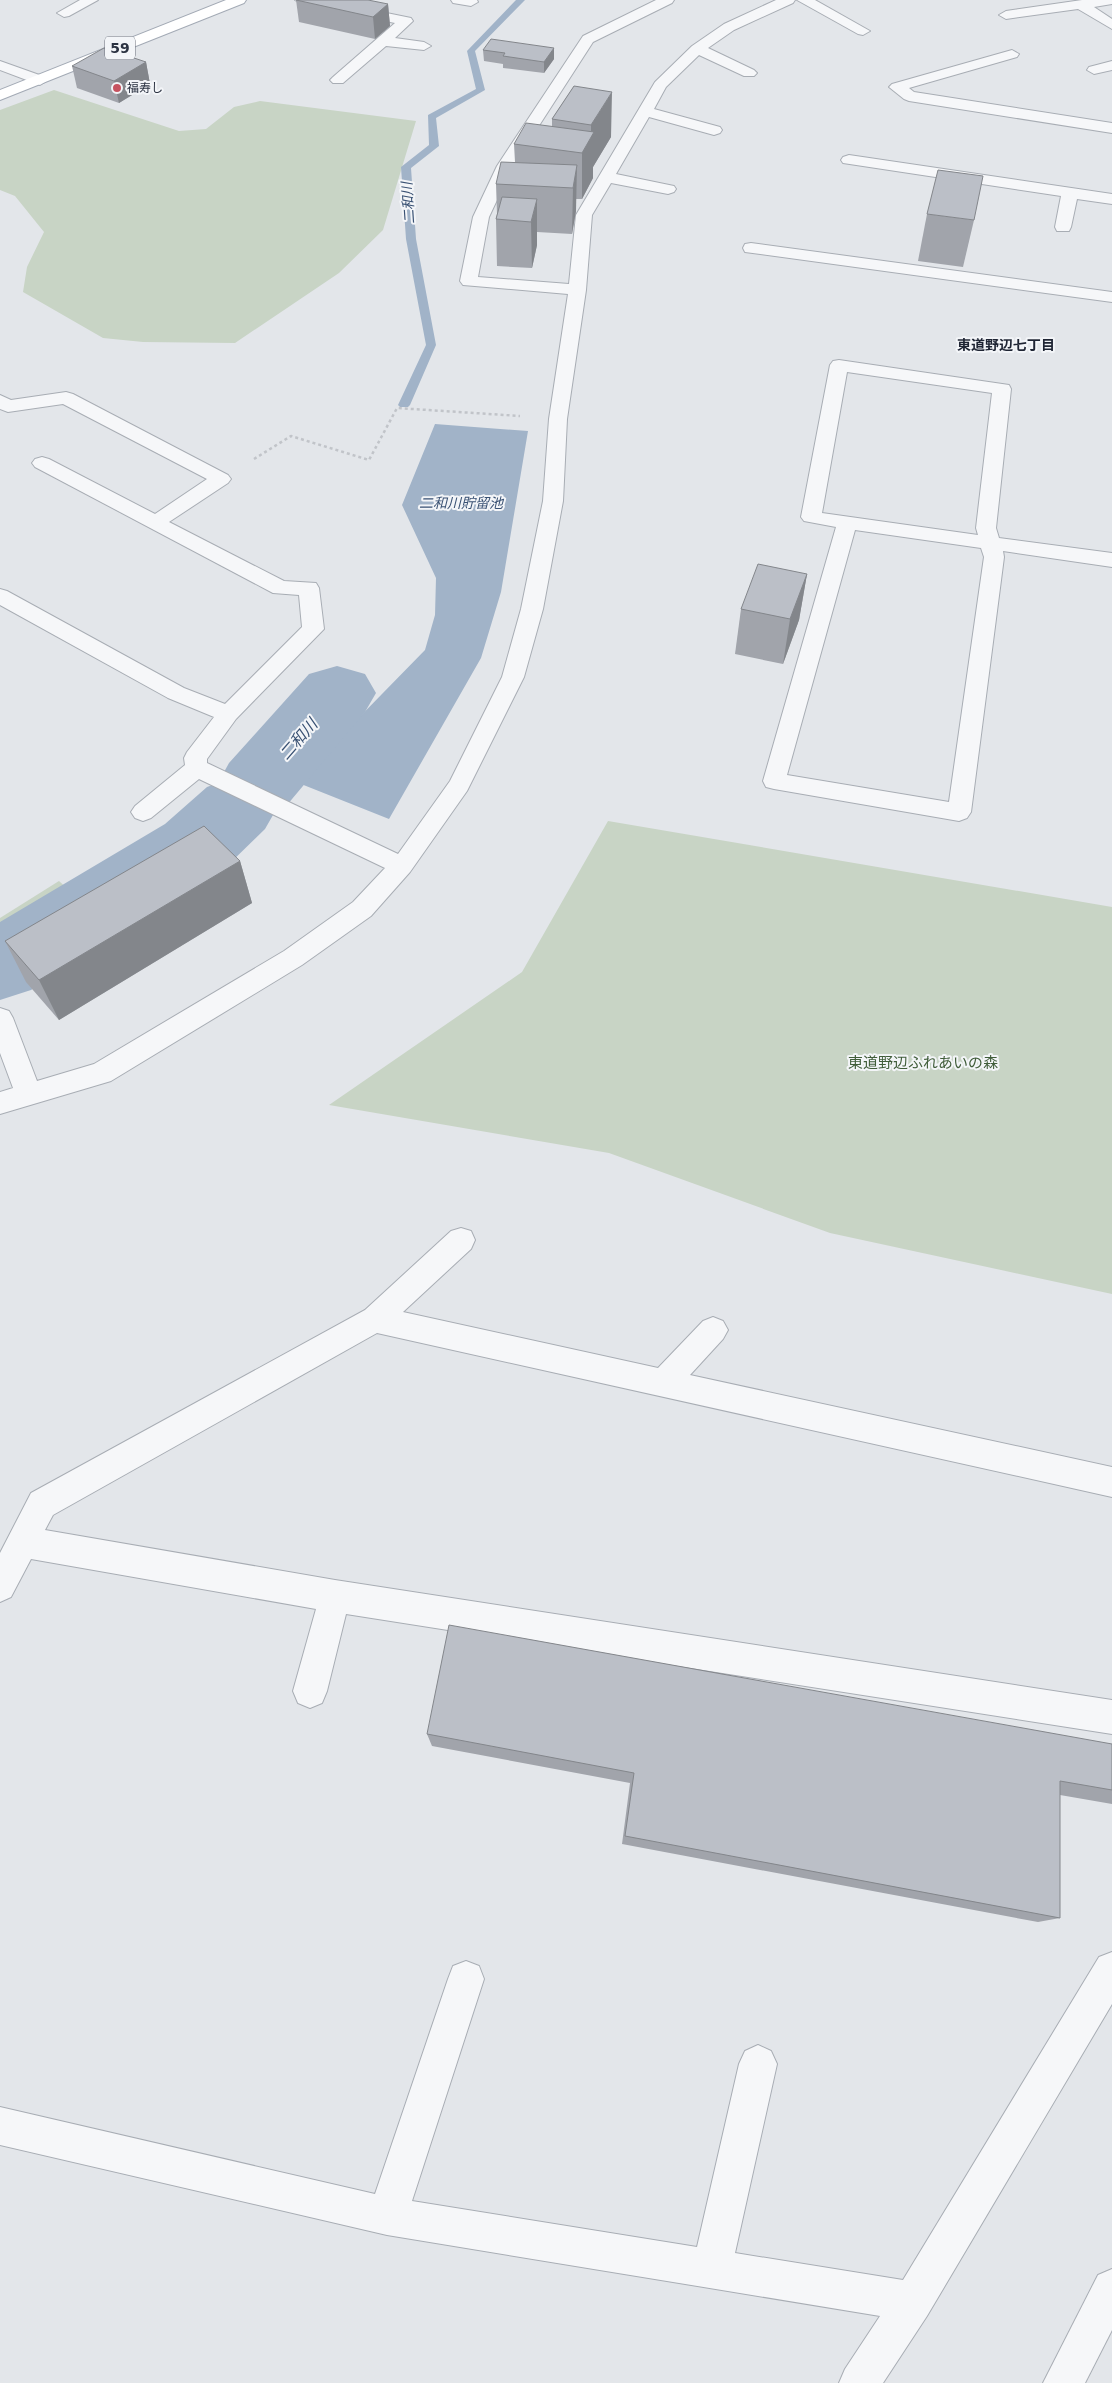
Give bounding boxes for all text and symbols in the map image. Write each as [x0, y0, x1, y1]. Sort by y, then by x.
road number: 59 [105, 36, 135, 59]
place label: 福寿し [127, 81, 163, 95]
marker: 福寿し [111, 82, 123, 94]
water label: 二和川 [398, 179, 417, 225]
district label: 東道野辺七丁目 [957, 337, 1055, 353]
water label: 二和川貯留池 [419, 495, 505, 511]
water label: 二和川 [275, 713, 323, 764]
park label: 東道野辺ふれあいの森 [848, 1054, 998, 1072]

